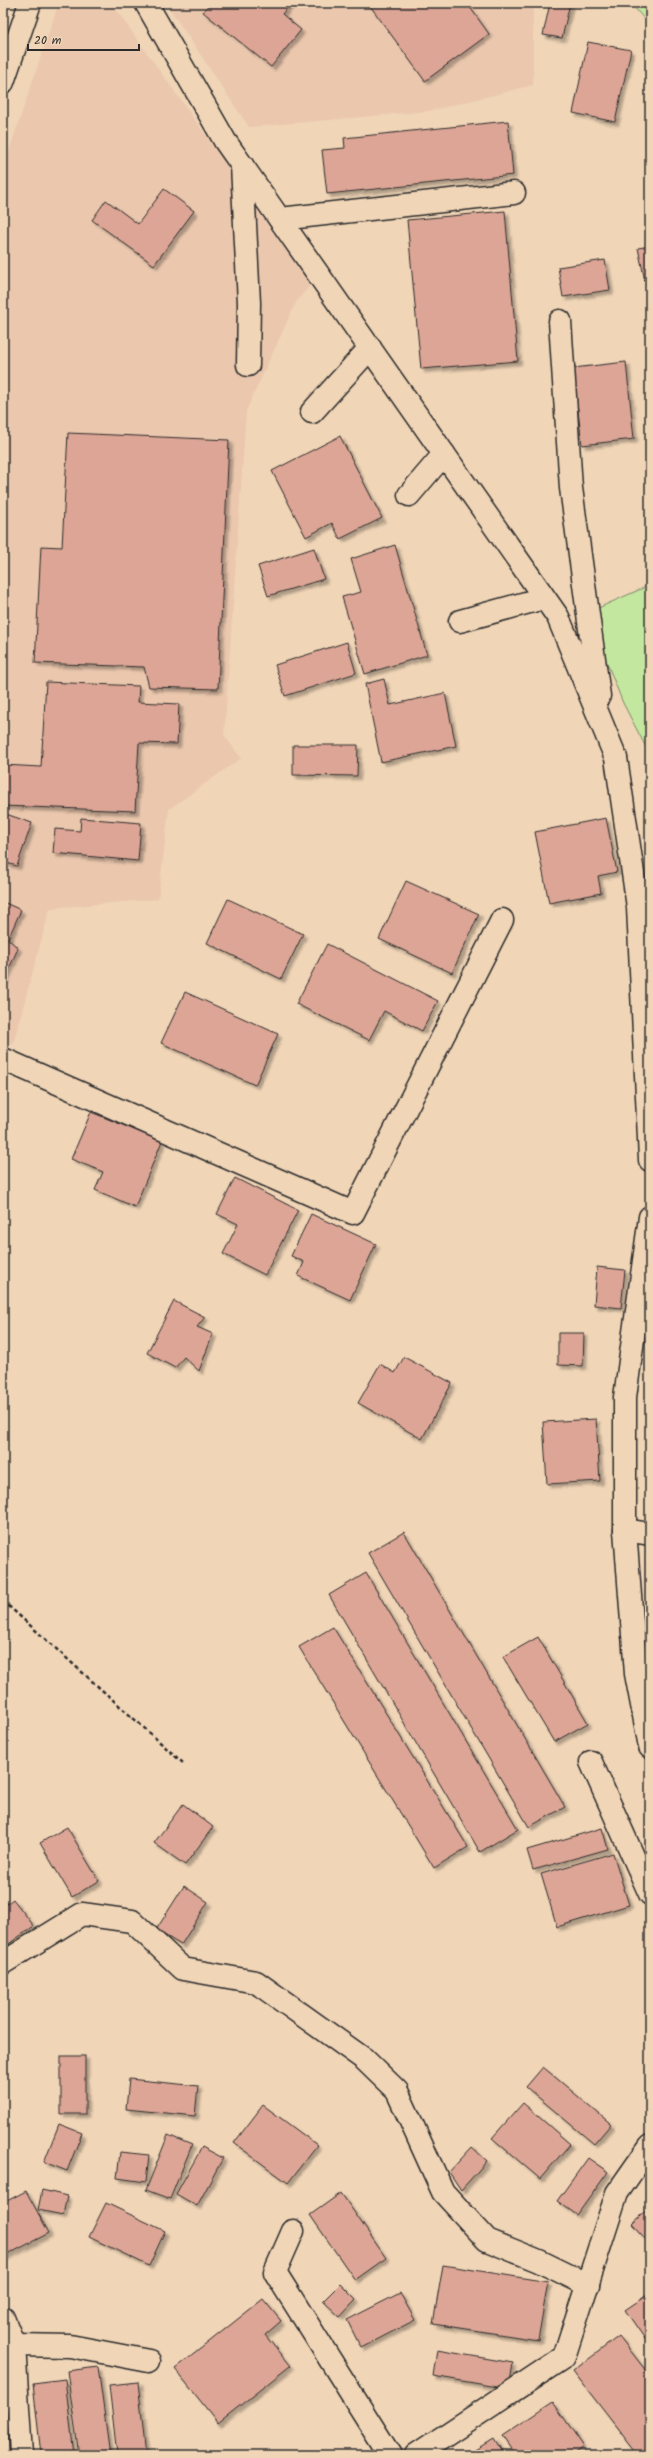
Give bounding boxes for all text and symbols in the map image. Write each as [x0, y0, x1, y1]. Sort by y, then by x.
scale bar [28, 26, 139, 52]
text: 20 m [34, 31, 62, 50]

